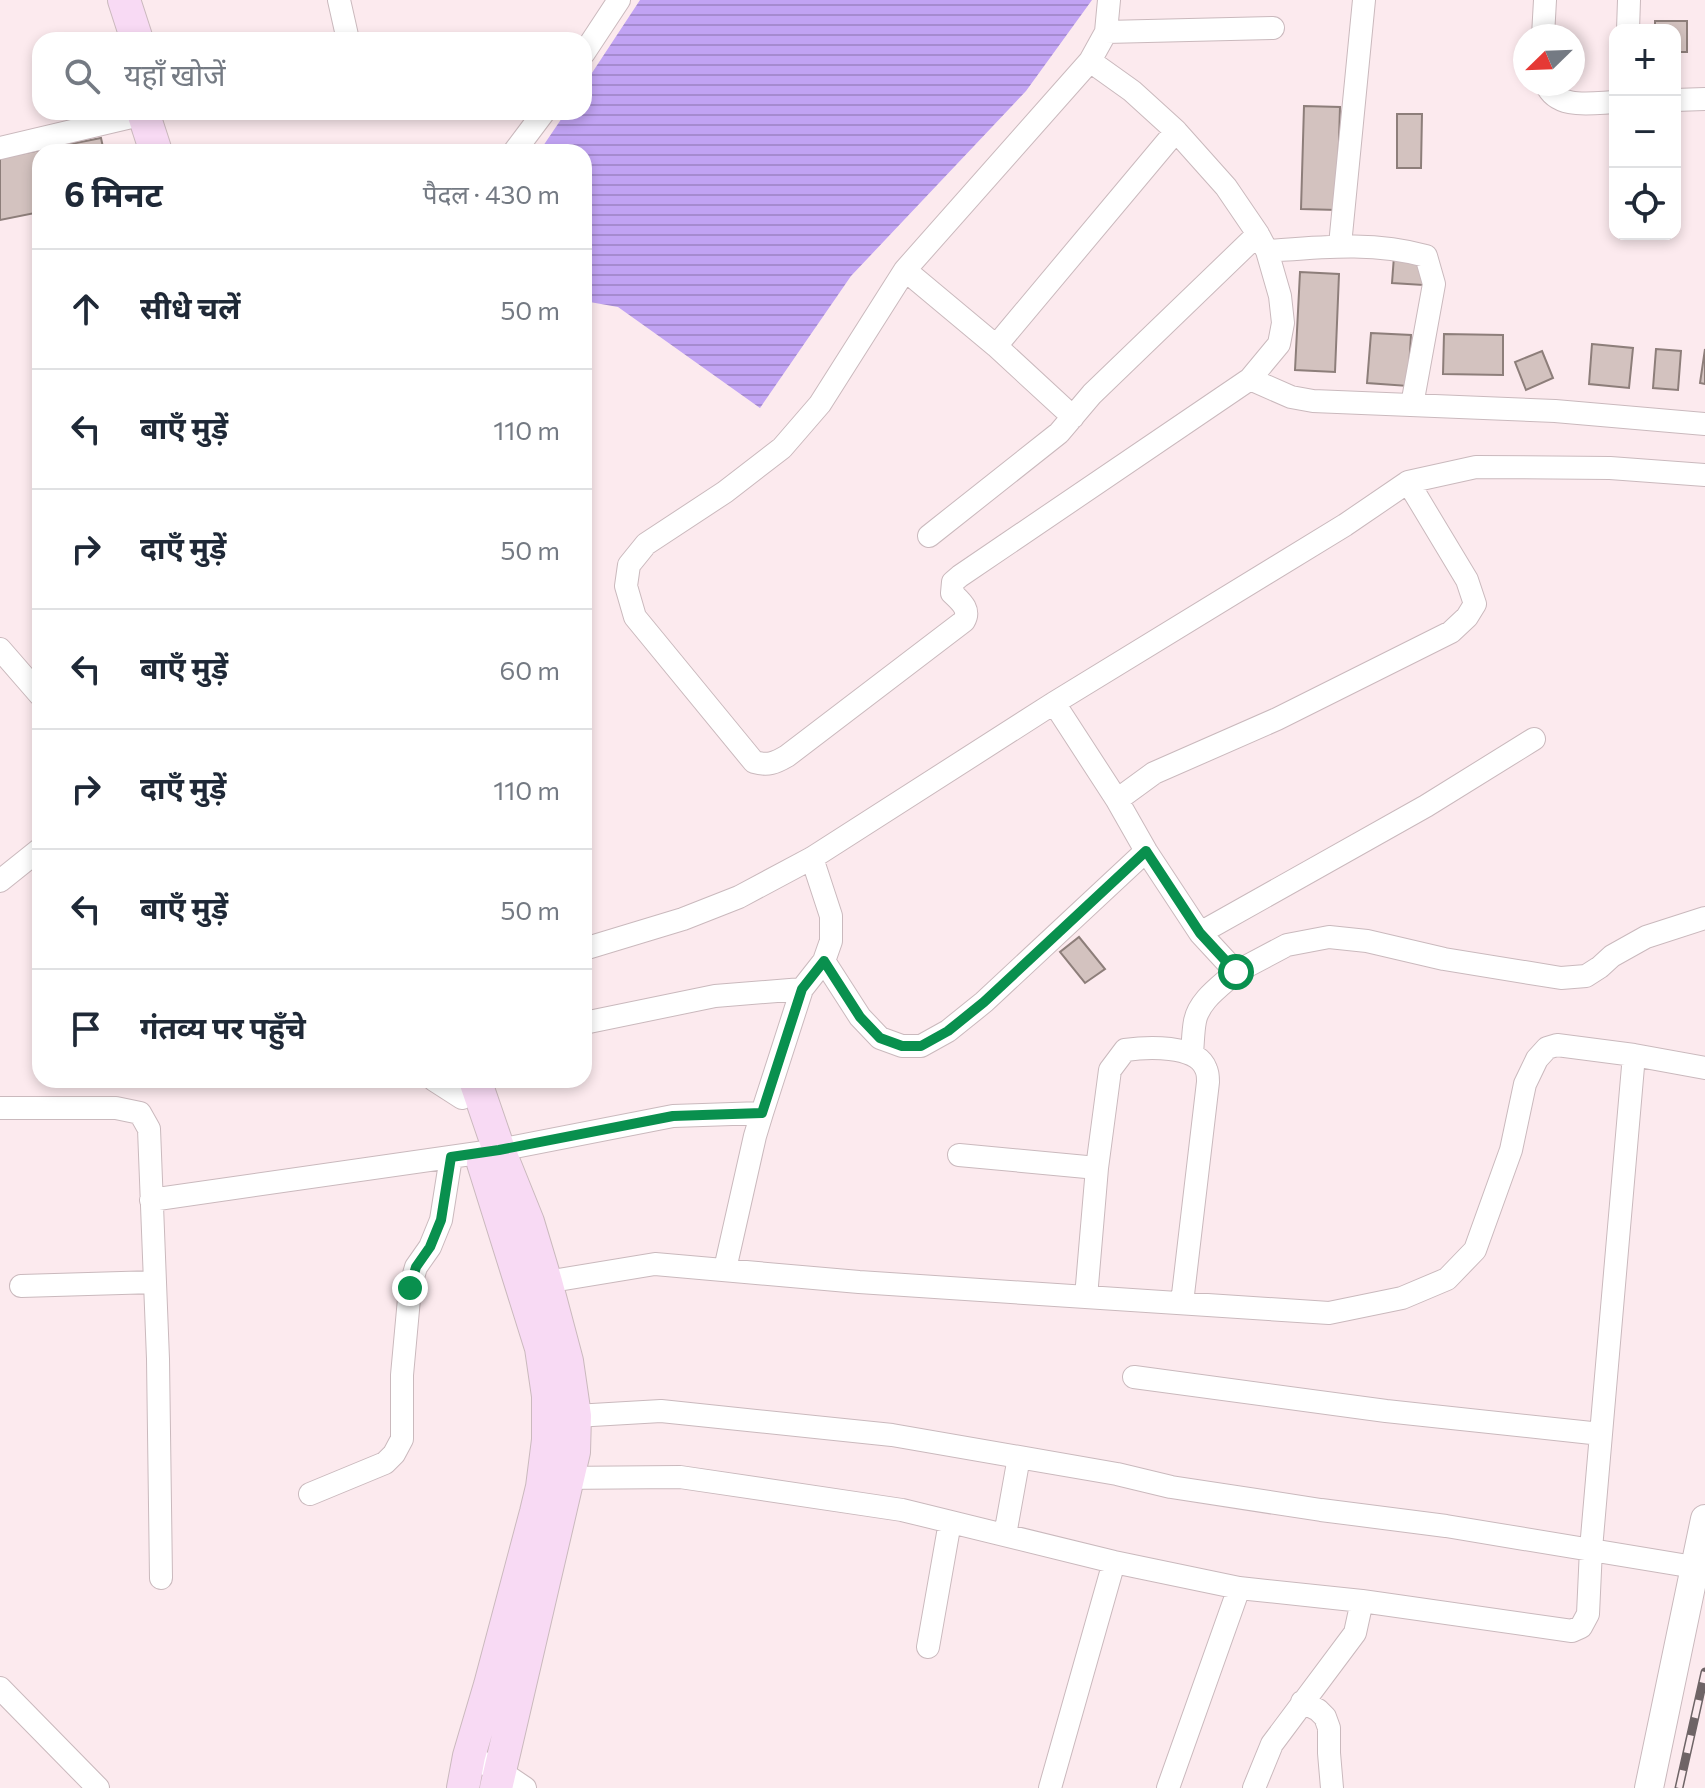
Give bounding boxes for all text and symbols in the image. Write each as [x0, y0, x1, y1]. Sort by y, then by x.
north arrow [1513, 24, 1585, 96]
map controls [1609, 24, 1681, 240]
button: + [1609, 24, 1681, 96]
search box [32, 32, 592, 120]
icon: search [60, 54, 104, 98]
text: यहाँ खोजें [124, 55, 225, 92]
button: − [1609, 96, 1681, 168]
button: locate [1609, 168, 1681, 240]
text: 6 मिनट [64, 172, 163, 214]
text: पैदल · 430 m [423, 178, 560, 209]
icon: ahead [64, 287, 108, 331]
text: सीधे चलें [140, 288, 240, 325]
text: 50 m [500, 294, 560, 325]
icon: left [64, 407, 108, 451]
text: बाएँ मुड़ें [140, 408, 228, 445]
text: 110 m [493, 414, 560, 445]
icon: right [64, 527, 108, 571]
text: दाएँ मुड़ें [140, 528, 226, 565]
text: 50 m [500, 534, 560, 565]
icon: left [64, 647, 108, 691]
text: बाएँ मुड़ें [140, 648, 228, 685]
text: 60 m [500, 654, 560, 685]
icon: right [64, 767, 108, 811]
text: दाएँ मुड़ें [140, 768, 226, 805]
text: 110 m [493, 774, 560, 805]
icon: left [64, 887, 108, 931]
text: बाएँ मुड़ें [140, 888, 228, 925]
text: 50 m [500, 894, 560, 925]
route start [1218, 954, 1254, 990]
icon: arrive [64, 1007, 108, 1051]
text: गंतव्य पर पहुँचे [140, 1008, 306, 1045]
route end [392, 1270, 428, 1306]

